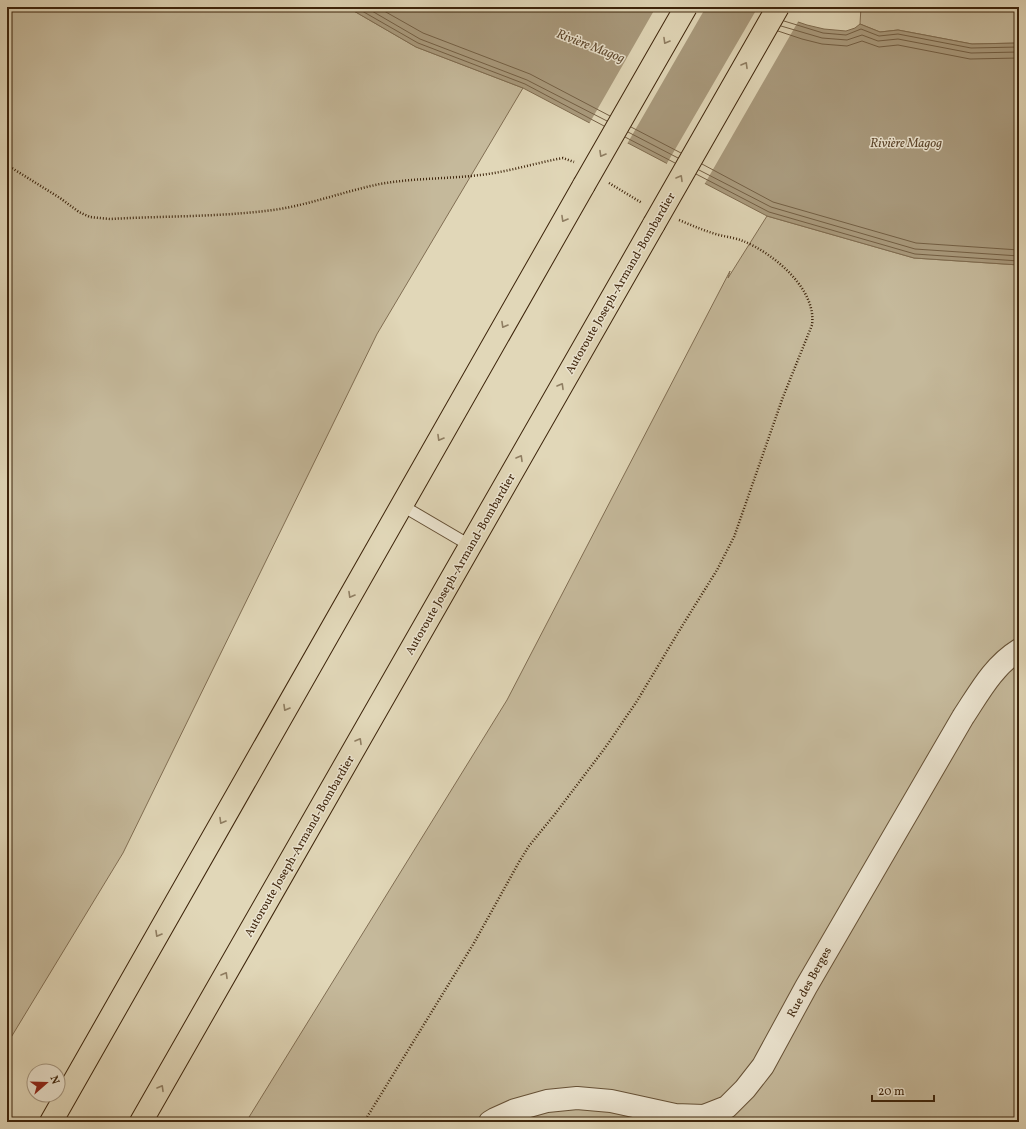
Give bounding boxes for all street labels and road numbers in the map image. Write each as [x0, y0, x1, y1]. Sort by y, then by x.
street label: Autoroute Joseph-Armand-Bombardier [562, 190, 680, 377]
street label: Autoroute Joseph-Armand-Bombardier [402, 471, 520, 658]
street label: Autoroute Joseph-Armand-Bombardier [241, 753, 359, 940]
street label: Rue des Berges [784, 944, 836, 1021]

